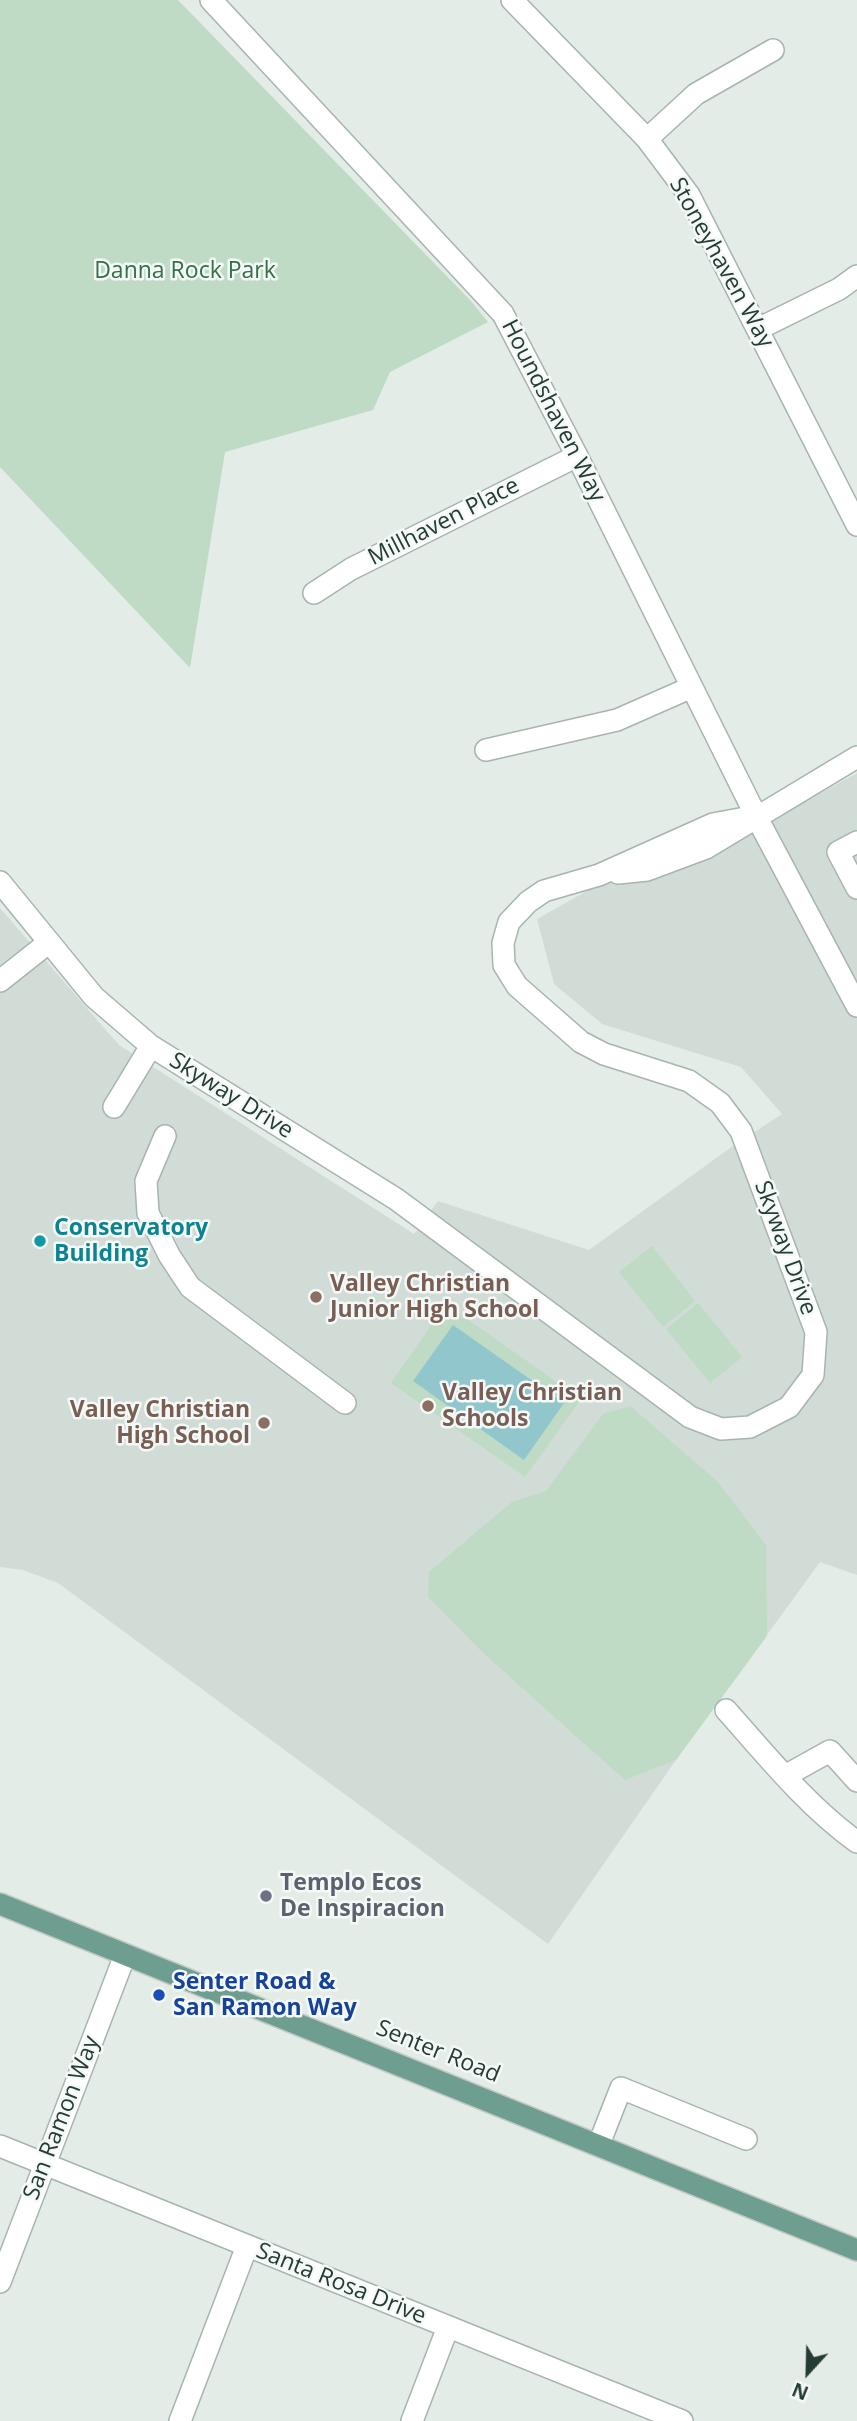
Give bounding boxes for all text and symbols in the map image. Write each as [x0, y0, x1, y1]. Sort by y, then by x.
street label: Stoneyhaven Way [663, 173, 779, 353]
park label: Danna Rock Park [94, 257, 276, 285]
street label: Houndshaven Way [495, 315, 611, 507]
street label: Millhaven Place [364, 472, 524, 572]
street label: Skyway Drive [164, 1047, 298, 1145]
street label: Skyway Drive [748, 1177, 822, 1319]
place label: Conservatory Building [54, 1214, 208, 1268]
marker: Conservatory Building [32, 1233, 48, 1249]
place label: Valley Christian Junior High School [330, 1270, 539, 1324]
marker: Valley Christian Junior High School [308, 1289, 324, 1305]
place label: Valley Christian Schools [442, 1379, 622, 1433]
place label: Valley Christian High School [70, 1396, 250, 1450]
marker: Valley Christian Schools [420, 1398, 436, 1414]
marker: Valley Christian High School [256, 1415, 272, 1431]
place label: Templo Ecos De Inspiracion [280, 1869, 445, 1923]
marker: Templo Ecos De Inspiracion [258, 1888, 274, 1904]
place label: Senter Road & San Ramon Way [173, 1968, 357, 2022]
marker: Senter Road & San Ramon Way [151, 1987, 167, 2003]
street label: Senter Road [372, 2015, 504, 2089]
street label: San Ramon Way [18, 2032, 106, 2204]
street label: Santa Rosa Drive [252, 2237, 430, 2331]
north arrow [773, 2337, 843, 2407]
text: N [788, 2377, 812, 2406]

